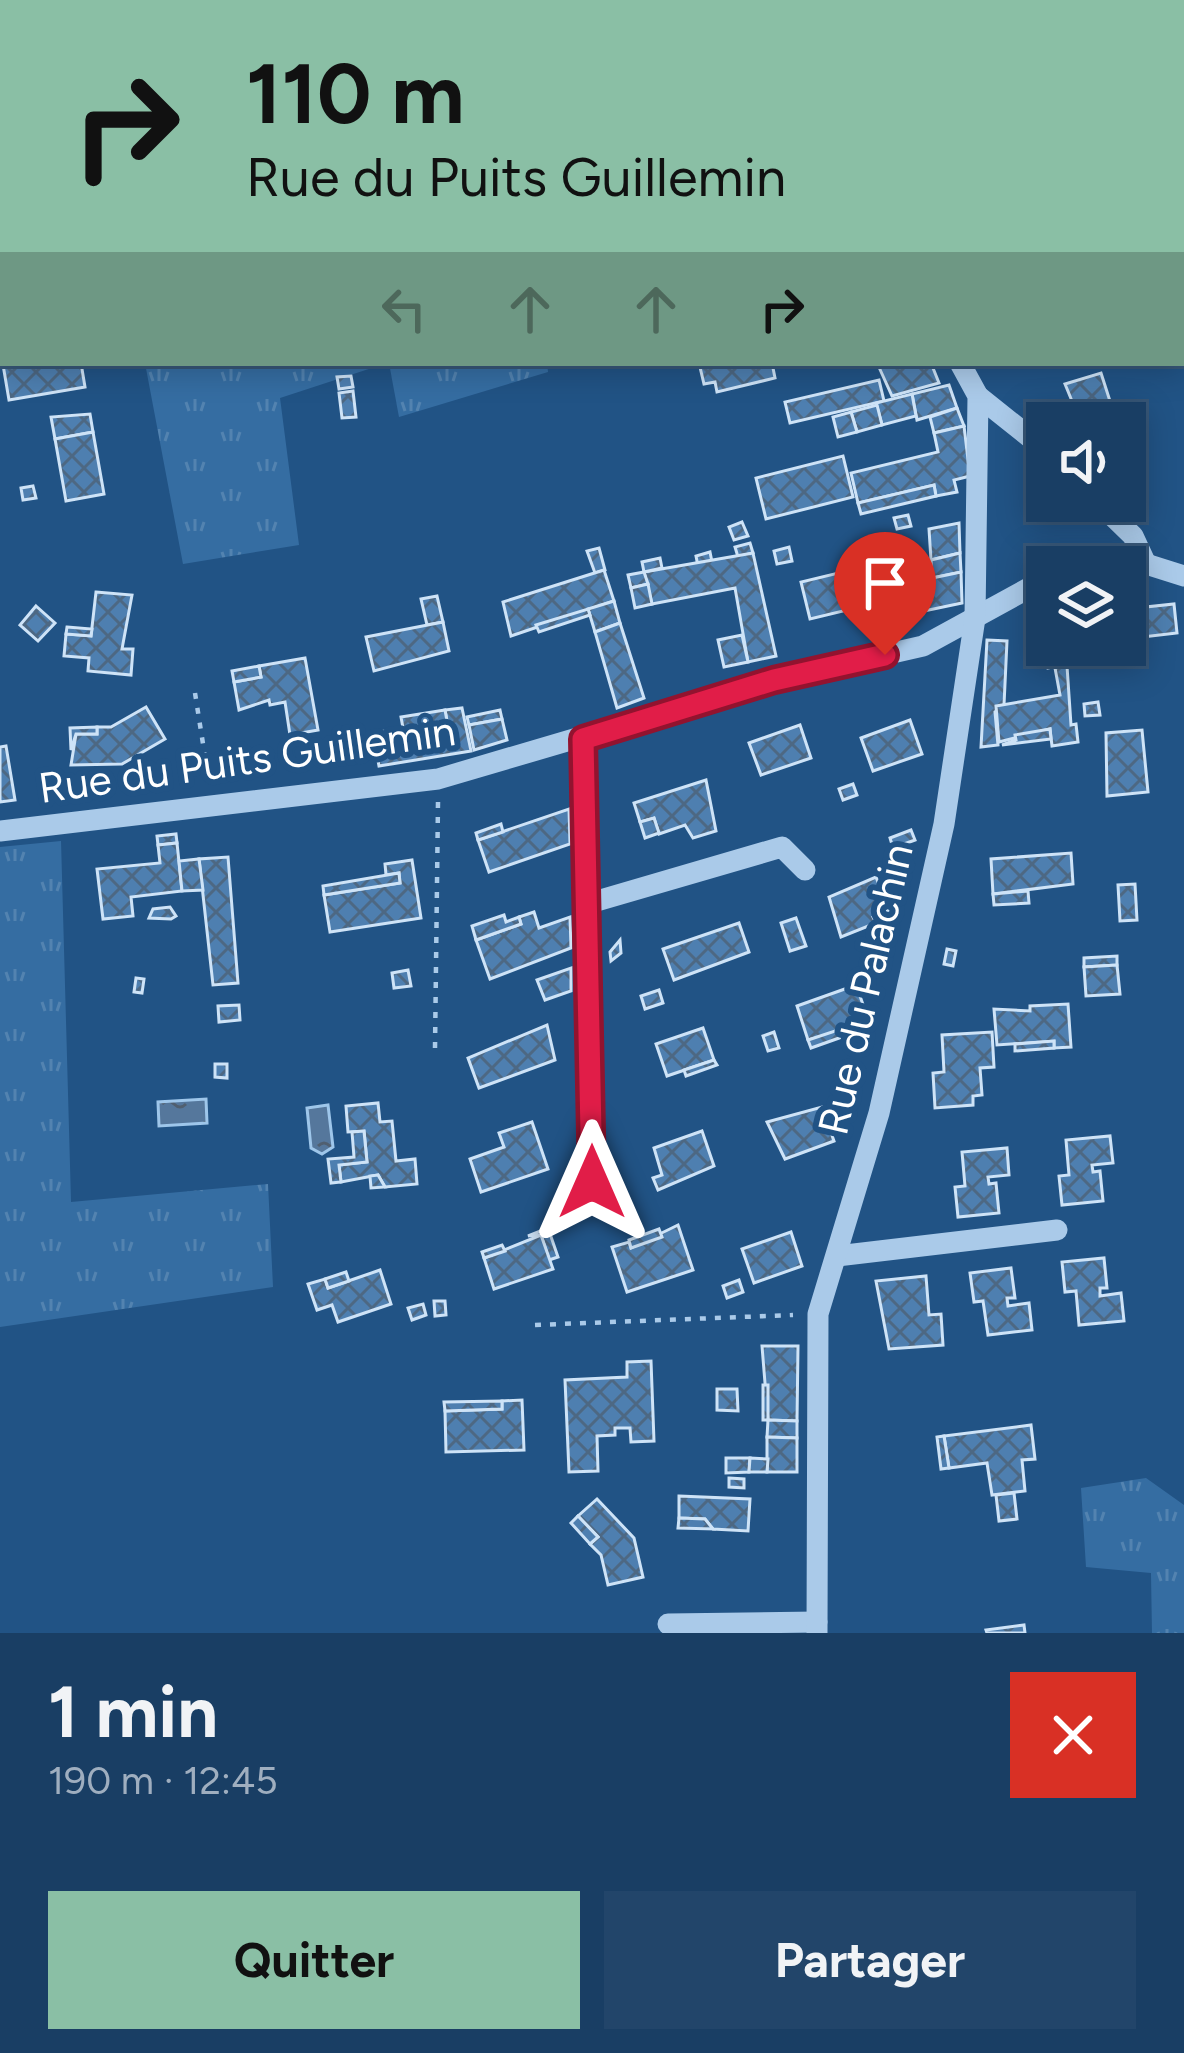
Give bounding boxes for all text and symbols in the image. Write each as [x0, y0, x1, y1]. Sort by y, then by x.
text: 110 m [246, 43, 465, 144]
icon: right [48, 48, 204, 204]
text: Rue du Puits Guillemin [246, 145, 786, 210]
icon: left [371, 276, 437, 342]
icon: ahead [497, 276, 563, 342]
icon: ahead [623, 276, 689, 342]
icon: right [749, 276, 815, 342]
map controls [1026, 402, 1146, 666]
button: sound [1026, 402, 1146, 522]
pin [834, 532, 936, 655]
button: layers [1026, 546, 1146, 666]
icon: arrive [852, 550, 918, 616]
street label: Rue du Puits Guillemin [36, 705, 459, 814]
street label: Rue du Palachin [807, 839, 924, 1139]
position arrow [529, 1119, 655, 1245]
text: 1 min [48, 1669, 218, 1755]
button: close [1010, 1672, 1136, 1798]
text: 190 m · 12:45 [48, 1757, 278, 1804]
button: Quitter [48, 1891, 580, 2029]
button: Partager [604, 1891, 1136, 2029]

